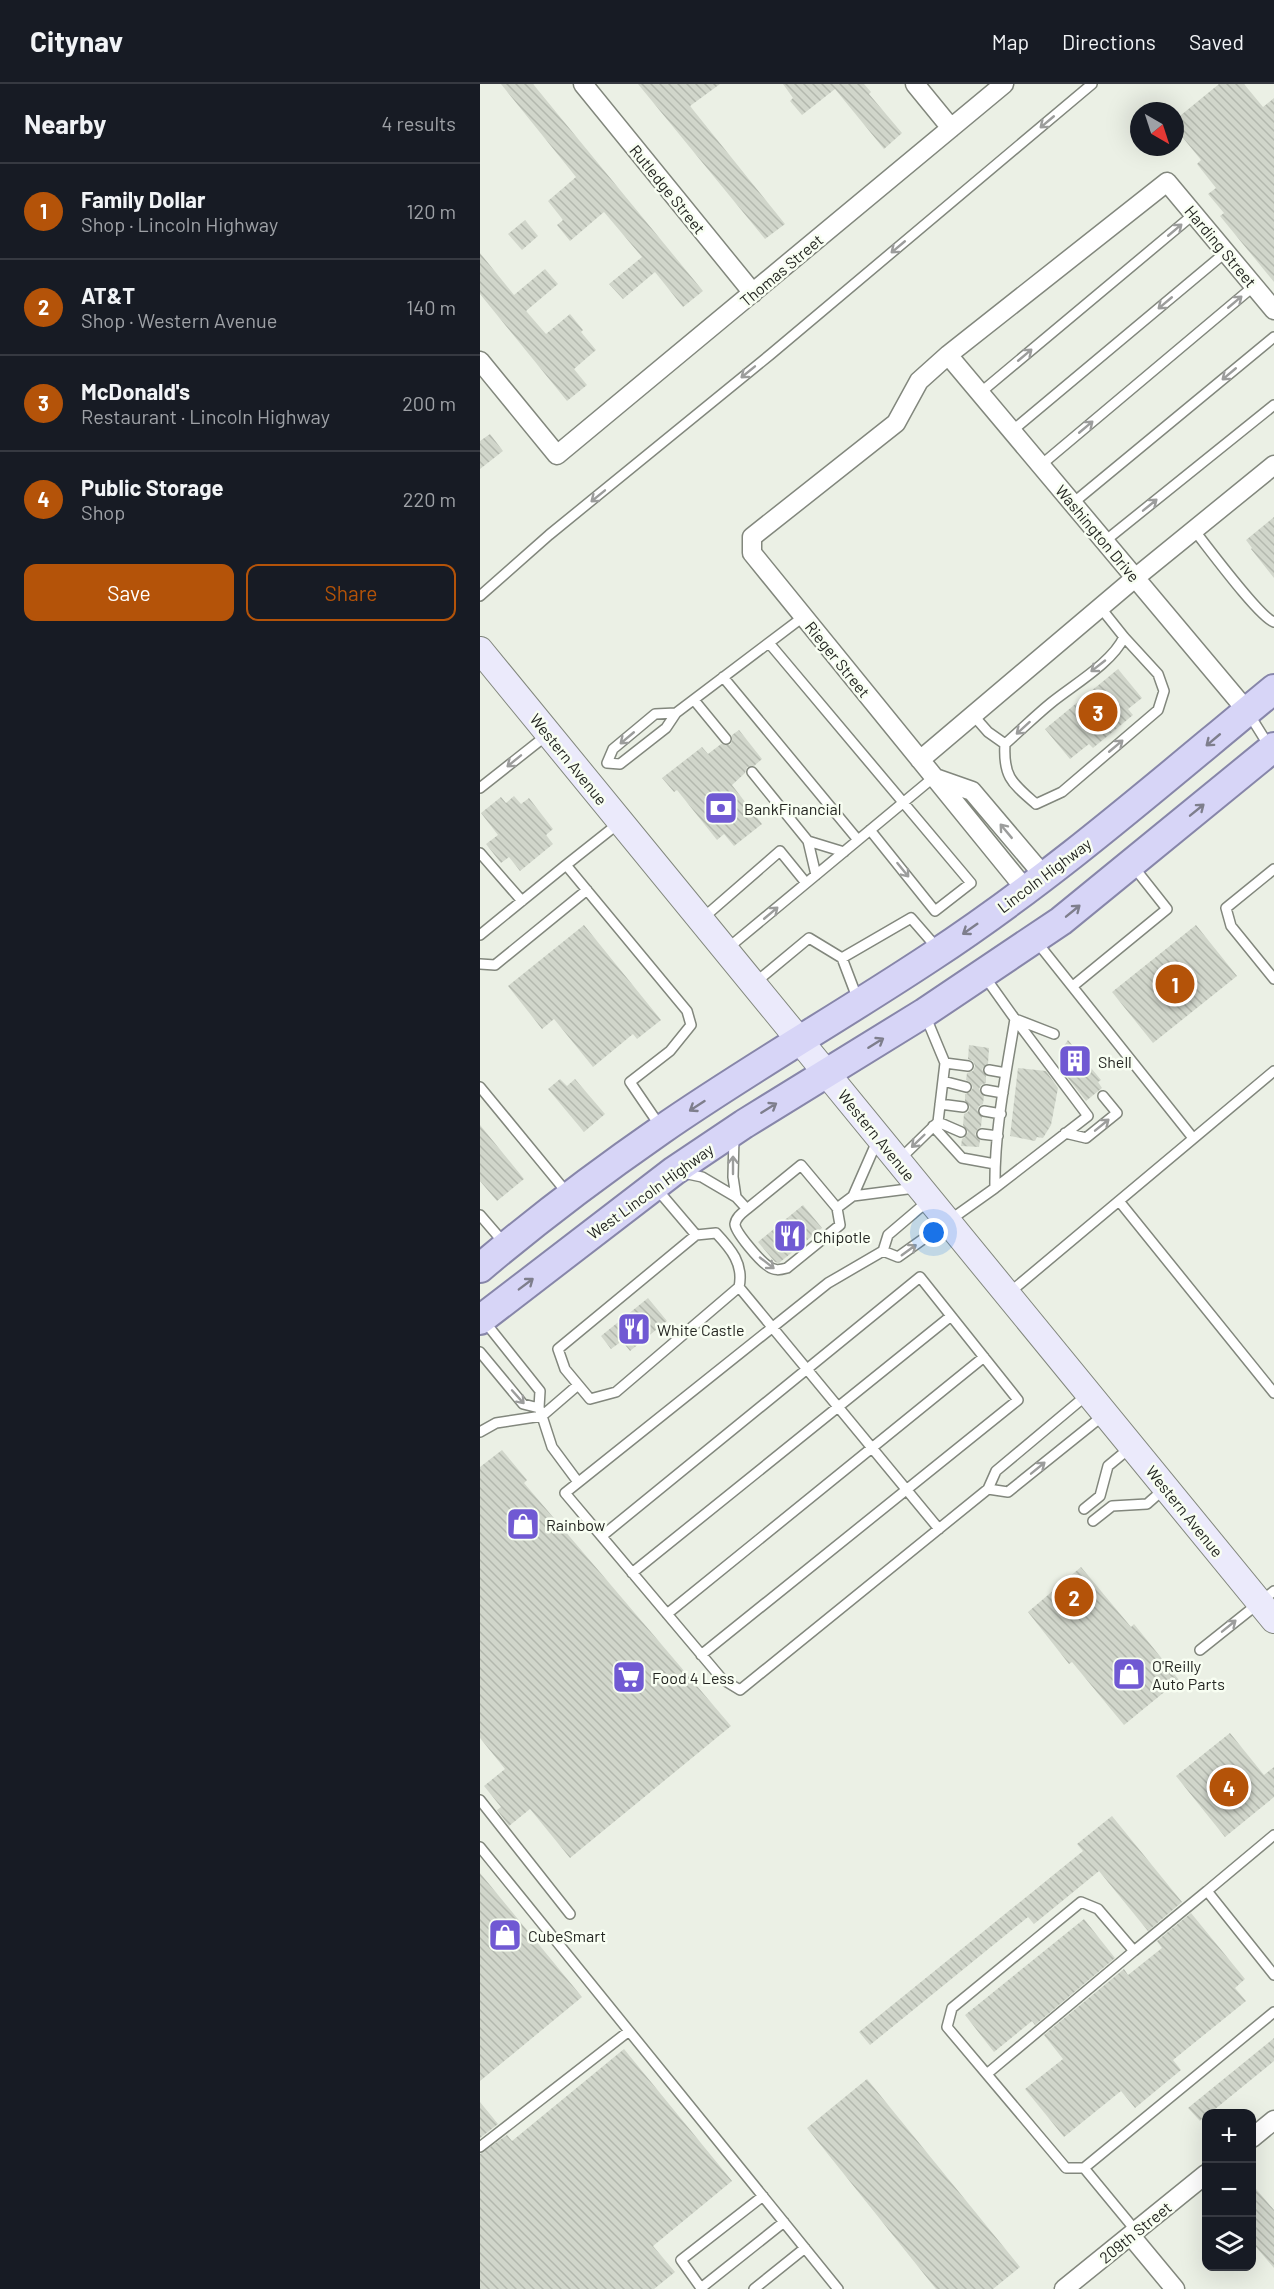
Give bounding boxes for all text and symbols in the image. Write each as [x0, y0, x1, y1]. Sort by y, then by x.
text: Citynav [30, 24, 123, 58]
text: Map [992, 29, 1029, 54]
text: Directions [1062, 29, 1156, 54]
text: Saved [1189, 29, 1244, 54]
north arrow [1130, 102, 1184, 156]
text: Nearby [24, 108, 106, 139]
text: 4 results [381, 111, 456, 135]
one-way arrow [1039, 115, 1055, 128]
street label: Rutledge Street [626, 141, 710, 237]
text: Family Dollar [81, 186, 205, 212]
text: 1 [40, 199, 47, 223]
text: 120 m [406, 199, 456, 223]
street label: Harding Street [1181, 201, 1261, 291]
text: Shop · Lincoln Highway [81, 212, 278, 236]
one-way arrow [1167, 224, 1183, 237]
street label: Thomas Street [736, 230, 826, 310]
one-way arrow [891, 240, 906, 254]
text: AT&T [81, 282, 135, 308]
text: 2 [38, 295, 49, 319]
text: 140 m [406, 295, 456, 319]
one-way arrow [1227, 295, 1242, 309]
one-way arrow [1158, 296, 1173, 310]
text: Shop · Western Avenue [81, 308, 277, 332]
one-way arrow [1017, 349, 1033, 362]
one-way arrow [741, 365, 757, 378]
one-way arrow [1222, 367, 1237, 381]
text: McDonald's [81, 378, 190, 404]
text: 3 [38, 391, 49, 415]
text: 200 m [402, 391, 456, 415]
text: Restaurant · Lincoln Highway [81, 404, 330, 428]
one-way arrow [1078, 421, 1094, 434]
text: Public Storage [81, 474, 223, 500]
street label: Washington Drive [1052, 481, 1144, 585]
text: 4 [37, 487, 50, 511]
text: 220 m [403, 487, 456, 511]
one-way arrow [590, 489, 606, 502]
one-way arrow [1142, 498, 1158, 511]
text: Shop [81, 500, 125, 524]
button: Save [24, 564, 234, 621]
button: Share [246, 564, 456, 621]
street label: Rieger Street [802, 617, 874, 701]
one-way arrow [1090, 660, 1106, 673]
pin: 3 [1078, 690, 1118, 734]
street label: Western Avenue [526, 710, 612, 808]
one-way arrow [1015, 721, 1030, 735]
one-way arrow [620, 731, 635, 745]
one-way arrow [1206, 733, 1221, 747]
one-way arrow [1108, 739, 1123, 753]
one-way arrow [506, 754, 522, 767]
bank icon: BankFinancial [703, 790, 739, 826]
place label: BankFinancial [744, 799, 841, 818]
one-way arrow [1189, 804, 1205, 817]
one-way arrow [1000, 824, 1013, 840]
street label: Lincoln Highway [993, 833, 1095, 916]
one-way arrow [896, 862, 909, 878]
one-way arrow [1065, 904, 1081, 917]
one-way arrow [763, 906, 779, 919]
one-way arrow [963, 923, 979, 936]
pin: 1 [1156, 962, 1194, 1006]
one-way arrow [867, 1036, 884, 1048]
building icon: Shell [1057, 1043, 1093, 1079]
place label: Shell [1098, 1052, 1132, 1071]
street label: Western Avenue [834, 1086, 920, 1184]
one-way arrow [690, 1100, 706, 1112]
one-way arrow [760, 1102, 777, 1114]
one-way arrow [1094, 1119, 1110, 1132]
one-way arrow [911, 1134, 926, 1149]
street label: West Lincoln Highway [583, 1139, 717, 1243]
one-way arrow [727, 1156, 739, 1176]
restaurant icon: Chipotle [772, 1218, 808, 1254]
your location [919, 1218, 948, 1247]
place label: Chipotle [813, 1227, 871, 1246]
one-way arrow [900, 1244, 916, 1256]
one-way arrow [759, 1256, 775, 1269]
one-way arrow [518, 1277, 534, 1290]
restaurant icon: White Castle [616, 1311, 652, 1347]
place label: White Castle [657, 1320, 745, 1339]
one-way arrow [511, 1389, 525, 1404]
one-way arrow [1029, 1462, 1045, 1475]
street label: Western Avenue [1142, 1462, 1228, 1560]
shop icon: Rainbow [505, 1506, 541, 1542]
place label: Rainbow [546, 1515, 606, 1534]
pin: 2 [1054, 1574, 1094, 1620]
one-way arrow [1221, 1620, 1237, 1633]
shop icon: O'Reilly Auto Parts [1111, 1656, 1147, 1692]
place label: O'Reilly Auto Parts [1152, 1656, 1225, 1693]
supermarket icon: Food 4 Less [611, 1659, 647, 1695]
place label: Food 4 Less [652, 1668, 734, 1687]
pin: 4 [1210, 1764, 1248, 1810]
shop icon: CubeSmart [487, 1917, 523, 1953]
place label: CubeSmart [528, 1926, 606, 1945]
map controls [1202, 2109, 1256, 2271]
button: + [1202, 2109, 1256, 2163]
button: − [1202, 2163, 1256, 2217]
street label: 209th Street [1095, 2197, 1175, 2267]
button: layers [1202, 2217, 1256, 2271]

